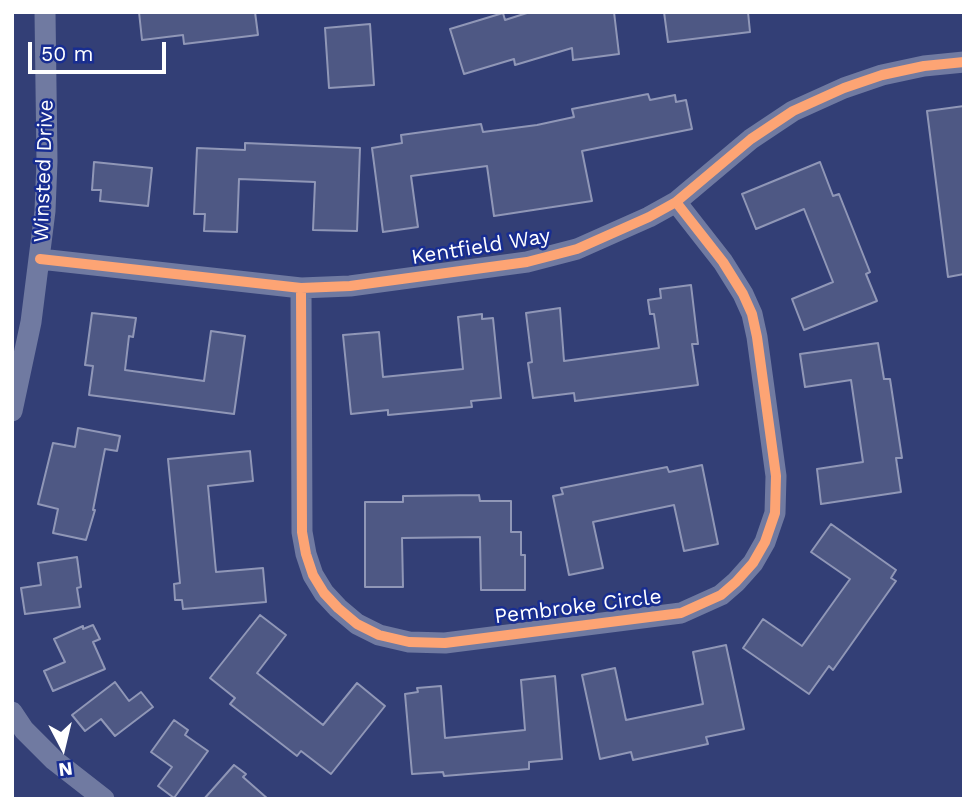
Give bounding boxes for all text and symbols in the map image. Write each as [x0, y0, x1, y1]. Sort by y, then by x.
scale bar [32, 28, 170, 72]
text: 50 m [41, 41, 93, 66]
street label: Winsted Drive [29, 99, 59, 243]
street label: Kentfield Way [410, 224, 552, 270]
street label: Pembroke Circle [493, 584, 663, 630]
north arrow [28, 713, 98, 783]
text: N [57, 757, 74, 782]

